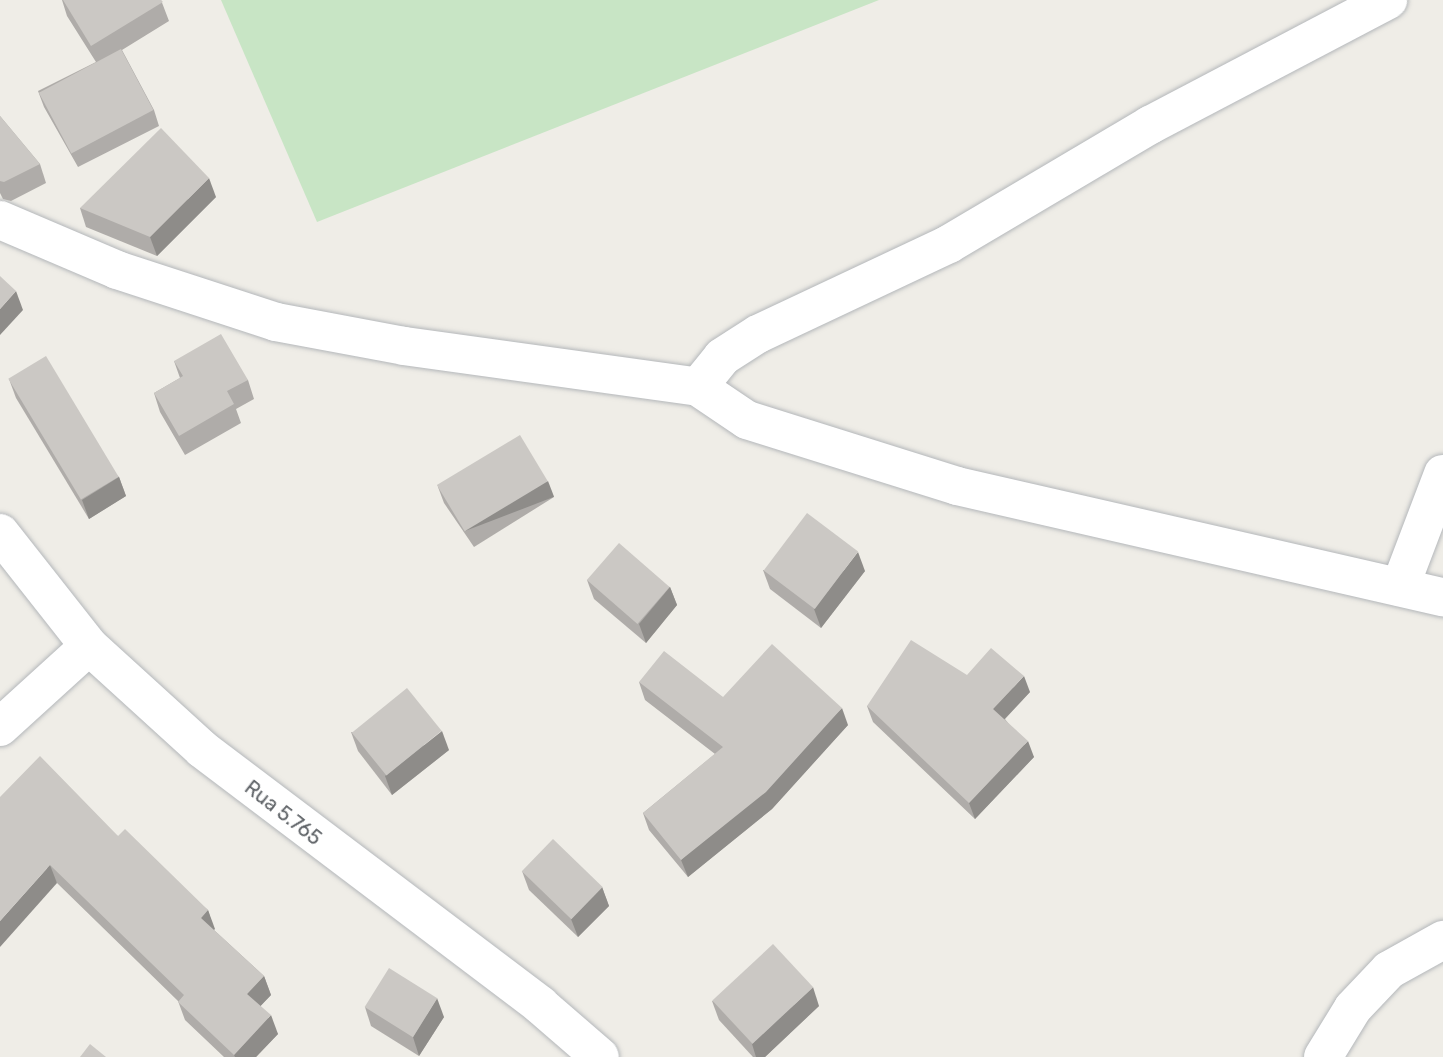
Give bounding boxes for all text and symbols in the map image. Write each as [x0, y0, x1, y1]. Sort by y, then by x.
street label: Rua 5.765 [240, 776, 326, 850]

